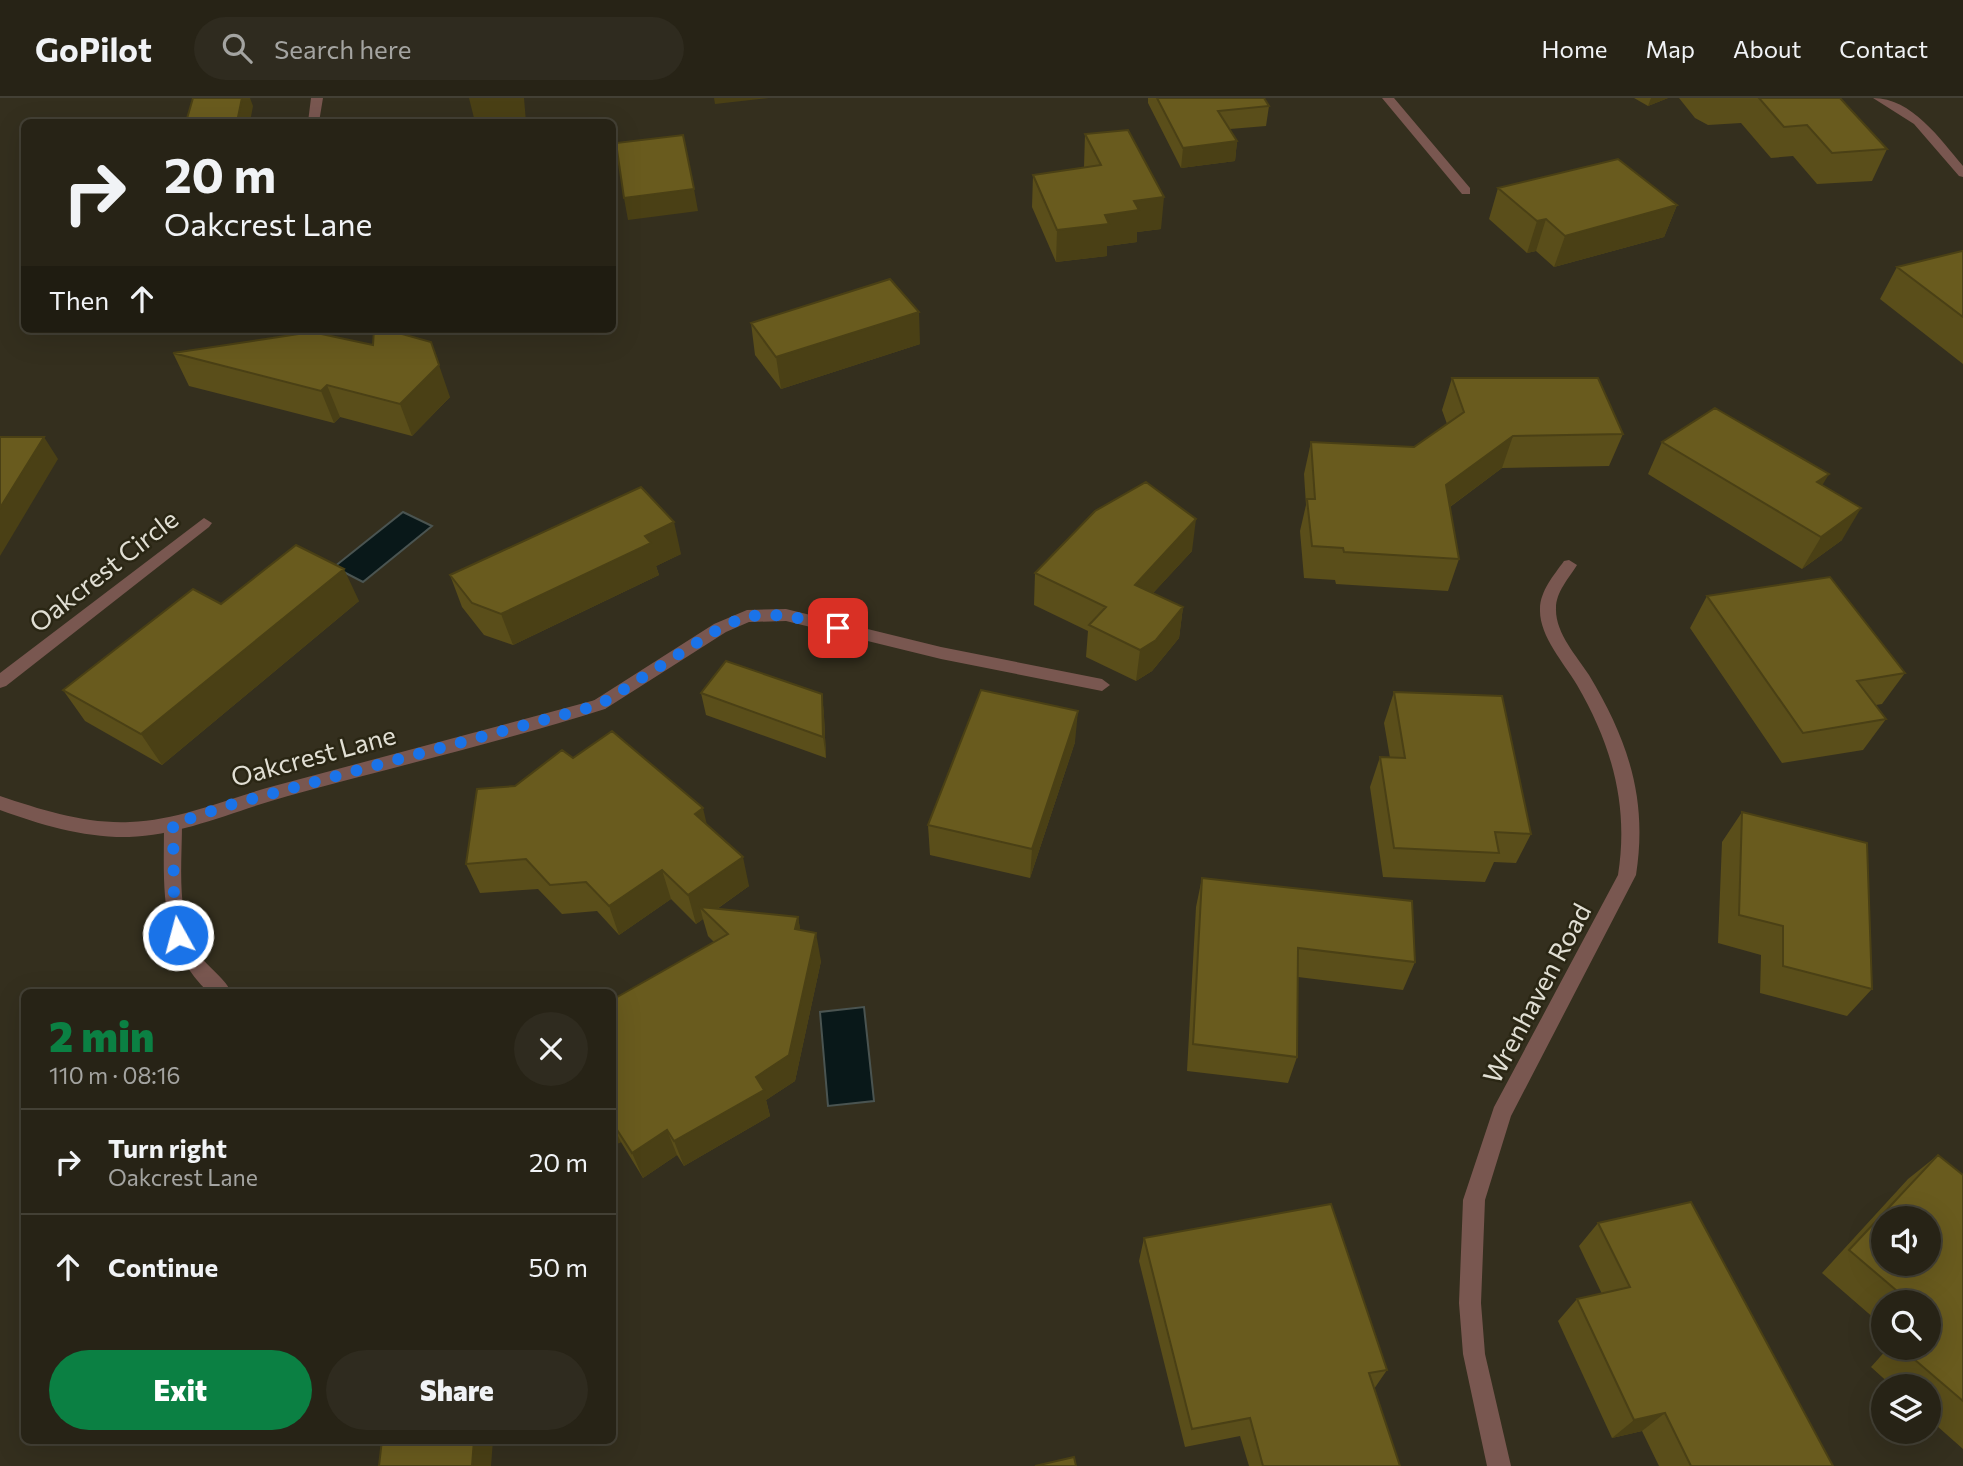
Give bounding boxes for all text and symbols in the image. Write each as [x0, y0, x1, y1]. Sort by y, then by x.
search box [194, 17, 684, 80]
text: GoPilot [35, 28, 152, 69]
icon: search [218, 29, 256, 67]
text: Search here [274, 33, 411, 64]
text: Home [1542, 34, 1608, 63]
text: Map [1646, 34, 1695, 63]
text: About [1733, 34, 1801, 63]
text: Contact [1839, 34, 1928, 63]
text: 20 m [164, 143, 276, 203]
icon: right [49, 147, 140, 238]
text: Oakcrest Lane [164, 203, 372, 243]
icon: ahead [123, 280, 161, 318]
text: Then [49, 284, 109, 315]
street label: Oakcrest Circle [23, 502, 183, 638]
pin [808, 598, 868, 658]
icon: arrive [819, 609, 857, 647]
street label: Oakcrest Lane [227, 718, 399, 792]
position arrow [141, 898, 215, 972]
street label: Wrenhaven Road [1476, 898, 1596, 1088]
text: 2 min [49, 1009, 155, 1061]
button: close [514, 1012, 588, 1086]
text: 110 m · 08:16 [49, 1061, 181, 1089]
text: Turn right [108, 1132, 227, 1163]
icon: right [49, 1143, 87, 1181]
text: 20 m [529, 1146, 588, 1177]
text: Oakcrest Lane [108, 1163, 258, 1191]
map controls [1871, 1206, 1941, 1444]
button: sound [1871, 1206, 1941, 1276]
icon: ahead [49, 1248, 87, 1286]
text: Continue [108, 1251, 218, 1282]
text: 50 m [528, 1251, 588, 1282]
button: search [1871, 1290, 1941, 1360]
button: Exit [49, 1350, 312, 1430]
button: Share [326, 1350, 588, 1430]
button: layers [1871, 1374, 1941, 1444]

